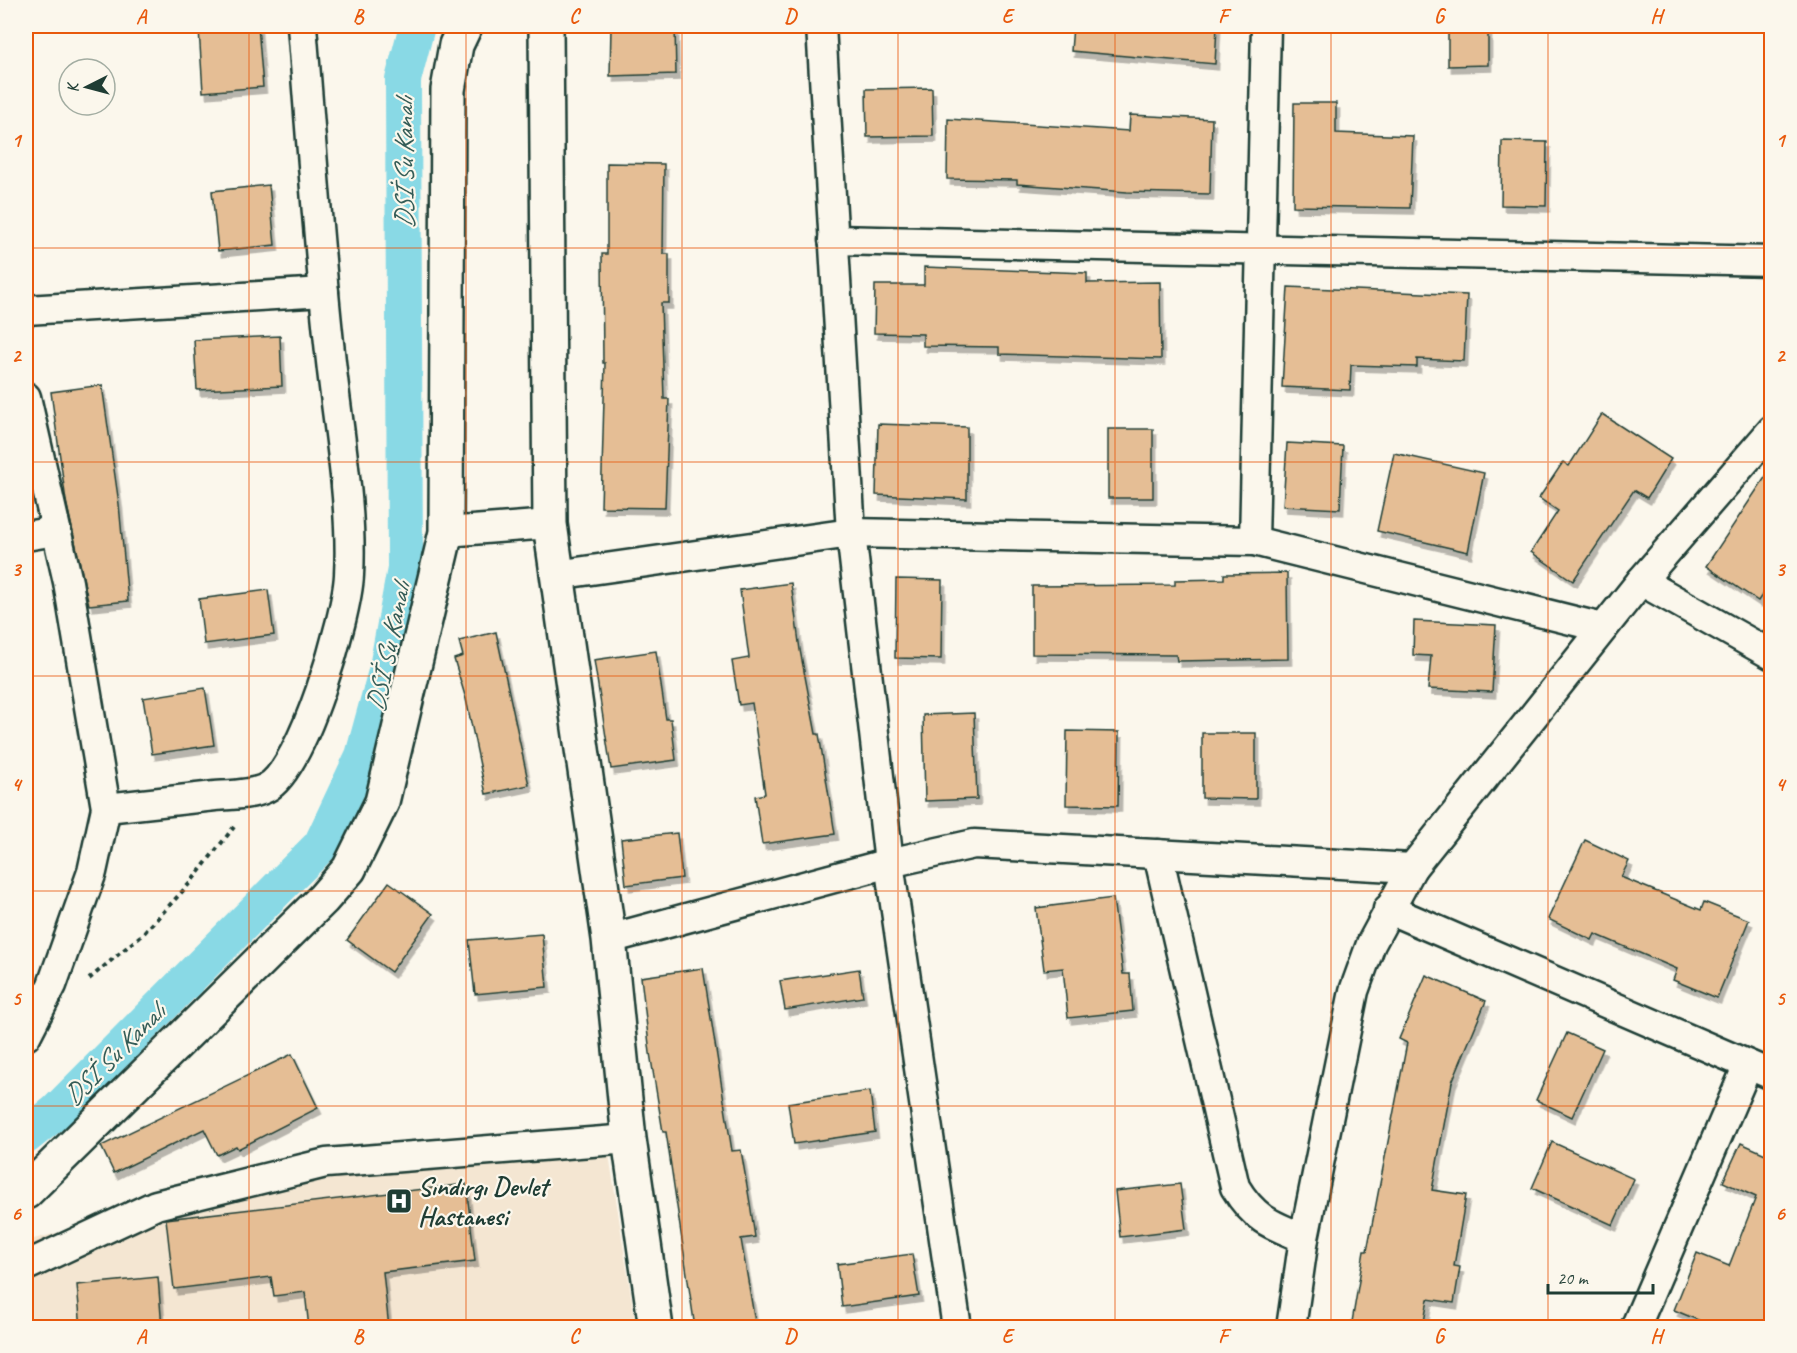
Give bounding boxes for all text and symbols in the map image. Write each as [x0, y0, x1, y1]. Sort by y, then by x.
text: A [136, 4, 148, 29]
text: B [353, 4, 365, 29]
text: C [569, 4, 581, 29]
text: D [784, 4, 798, 29]
text: E [1002, 4, 1016, 29]
text: F [1218, 4, 1232, 29]
text: G [1434, 4, 1447, 29]
text: H [1650, 4, 1665, 29]
north arrow [57, 57, 117, 117]
text: K [62, 80, 83, 94]
water label: DSİ Su Kanalı [387, 94, 421, 228]
text: 1 [12, 128, 23, 153]
text: 1 [1776, 128, 1787, 153]
text: 2 [12, 343, 23, 368]
text: 2 [1776, 343, 1787, 368]
text: 3 [12, 557, 23, 582]
text: 3 [1776, 557, 1787, 582]
water label: DSİ Su Kanalı [358, 576, 419, 715]
text: 4 [12, 772, 24, 797]
text: 4 [1776, 772, 1788, 797]
text: 5 [12, 986, 23, 1011]
text: 5 [1776, 986, 1787, 1011]
water label: DSİ Su Kanalı [56, 993, 175, 1112]
place label: Sındırgı Devlet Hastanesi [418, 1170, 552, 1233]
hospital icon: Sındırgı Devlet Hastanesi [384, 1186, 414, 1216]
text: 6 [11, 1201, 22, 1226]
text: 6 [1775, 1201, 1786, 1226]
scale bar [1548, 1257, 1653, 1295]
text: 20 m [1557, 1267, 1590, 1289]
text: A [136, 1324, 148, 1349]
text: B [353, 1324, 365, 1349]
text: C [569, 1324, 581, 1349]
text: D [784, 1324, 798, 1349]
text: E [1002, 1324, 1016, 1349]
text: F [1218, 1324, 1232, 1349]
text: G [1434, 1324, 1447, 1349]
text: H [1650, 1324, 1665, 1349]

